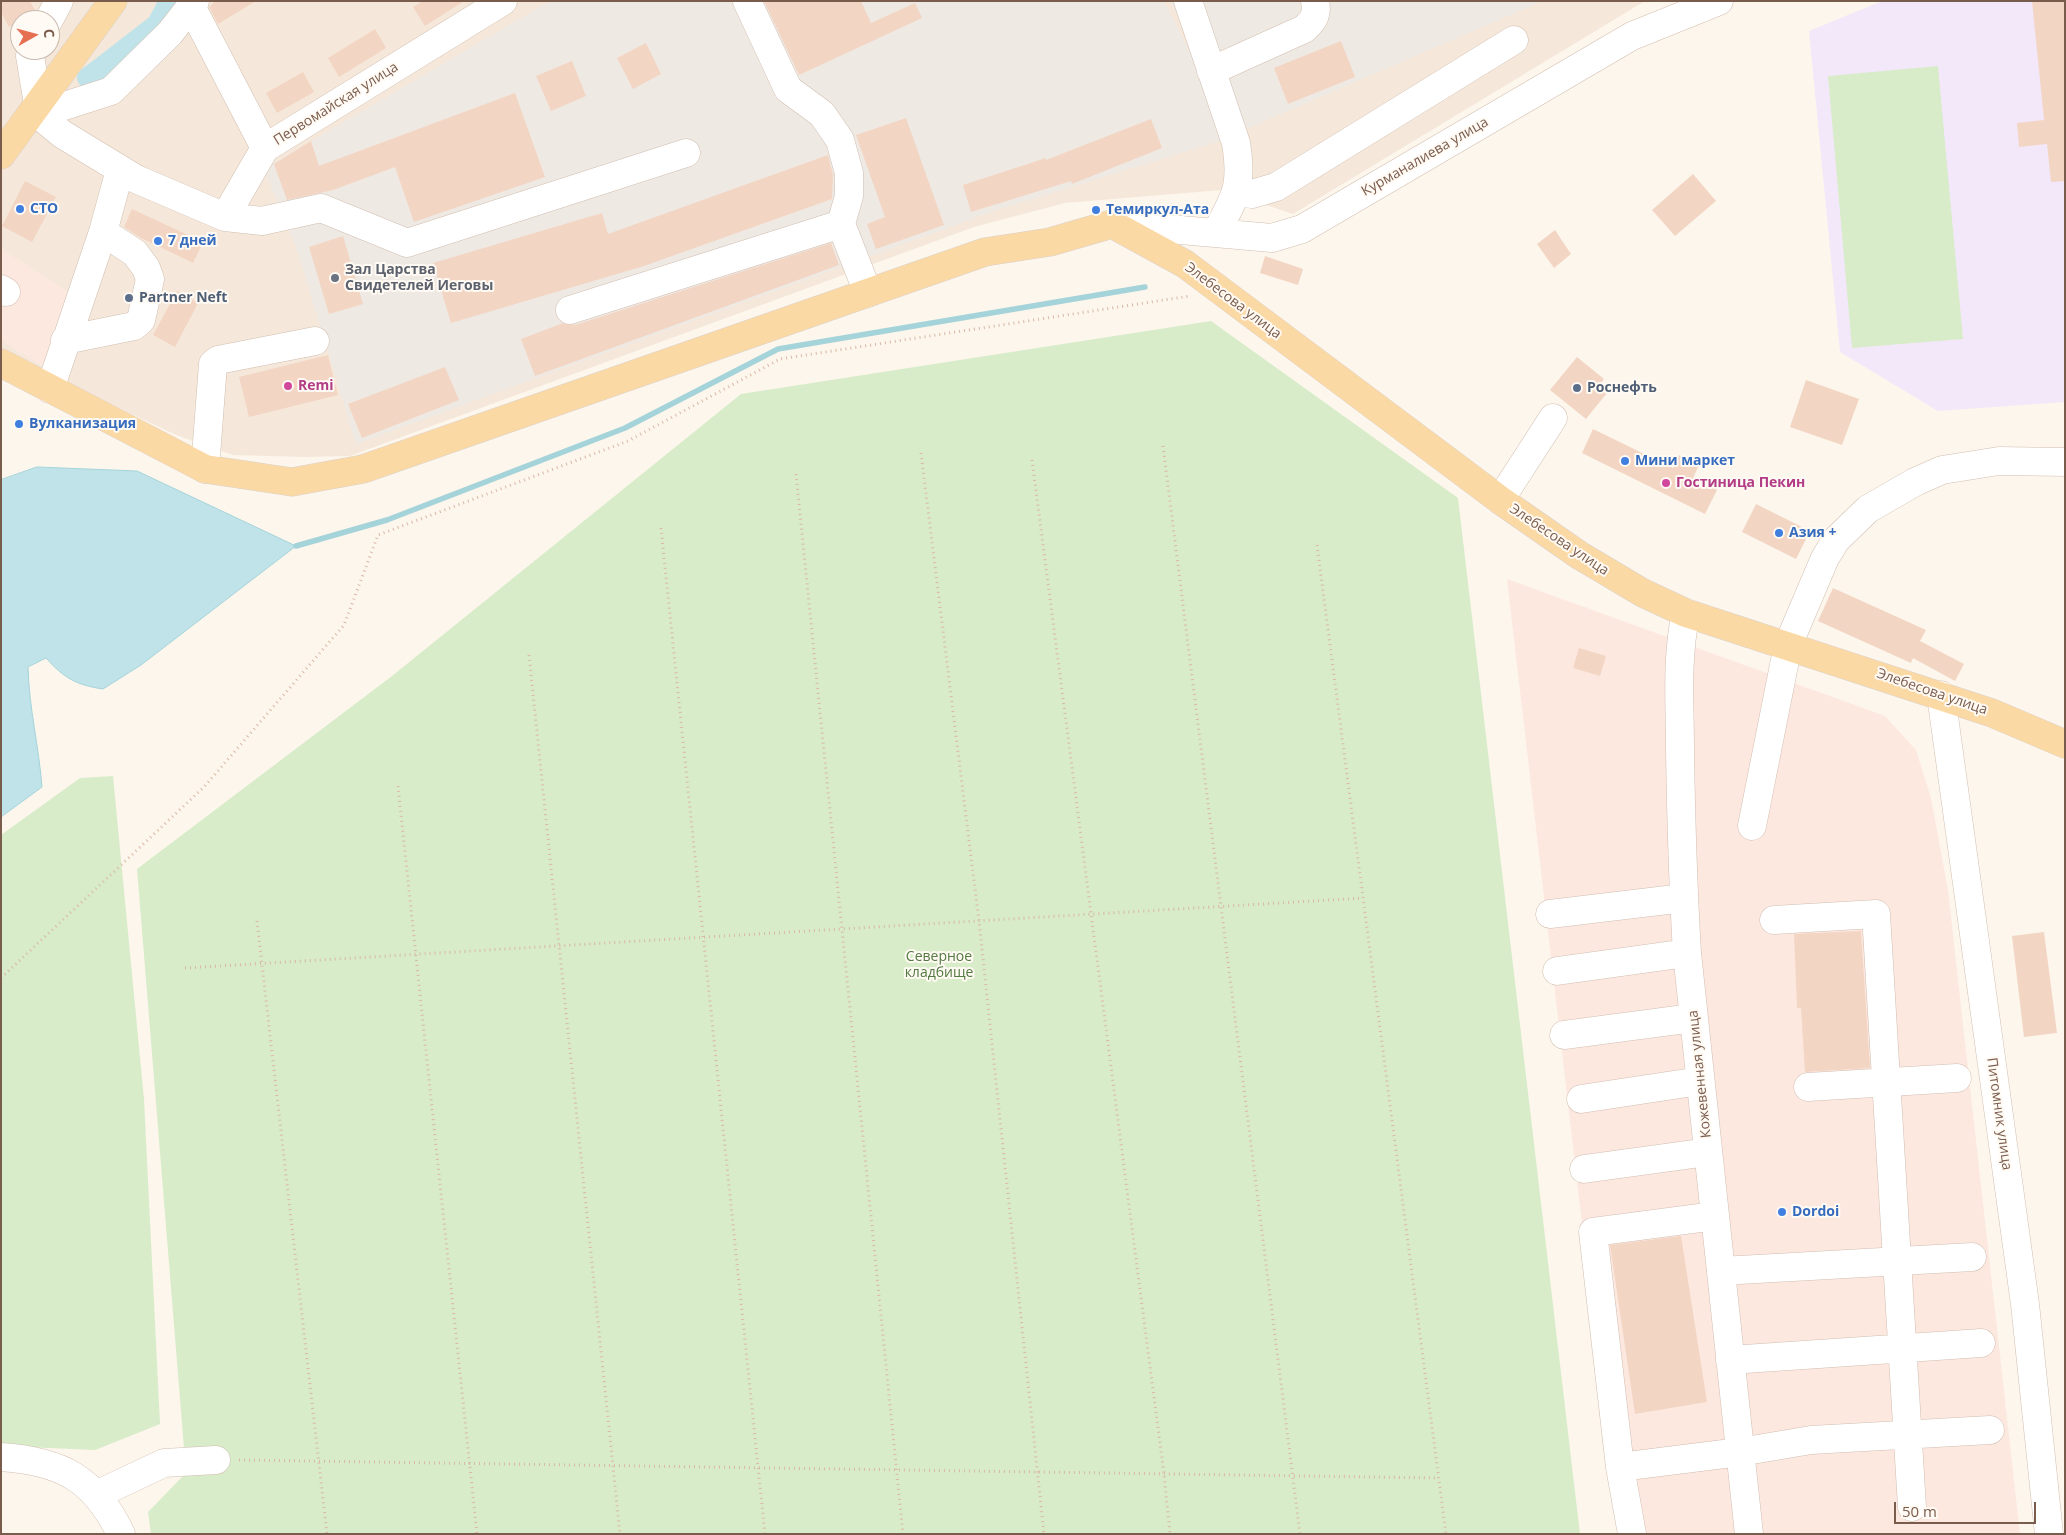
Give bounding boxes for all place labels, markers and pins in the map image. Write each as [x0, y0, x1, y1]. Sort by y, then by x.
place label: СТО [30, 201, 58, 217]
place label: Темиркул-Ата [1106, 202, 1209, 218]
marker: СТО [14, 203, 26, 215]
marker: Темиркул-Ата [1090, 204, 1102, 216]
place label: 7 дней [168, 233, 217, 249]
marker: 7 дней [152, 235, 164, 247]
place label: Зал Царства Свидетелей Иеговы [345, 262, 493, 294]
marker: Зал Царства Свидетелей Иеговы [329, 272, 341, 284]
place label: Partner Neft [139, 290, 227, 306]
marker: Partner Neft [123, 292, 135, 304]
place label: Remi [298, 378, 334, 394]
marker: Remi [282, 380, 294, 392]
place label: Роснефть [1587, 380, 1657, 396]
marker: Роснефть [1571, 382, 1583, 394]
place label: Вулканизация [29, 416, 136, 432]
marker: Вулканизация [13, 418, 25, 430]
place label: Мини маркет [1635, 453, 1735, 469]
marker: Мини маркет [1619, 455, 1631, 467]
place label: Гостиница Пекин [1676, 475, 1805, 491]
marker: Гостиница Пекин [1660, 477, 1672, 489]
place label: Азия + [1789, 525, 1836, 541]
marker: Азия + [1773, 527, 1785, 539]
place label: Dordoi [1792, 1204, 1839, 1220]
marker: Dordoi [1776, 1206, 1788, 1218]

